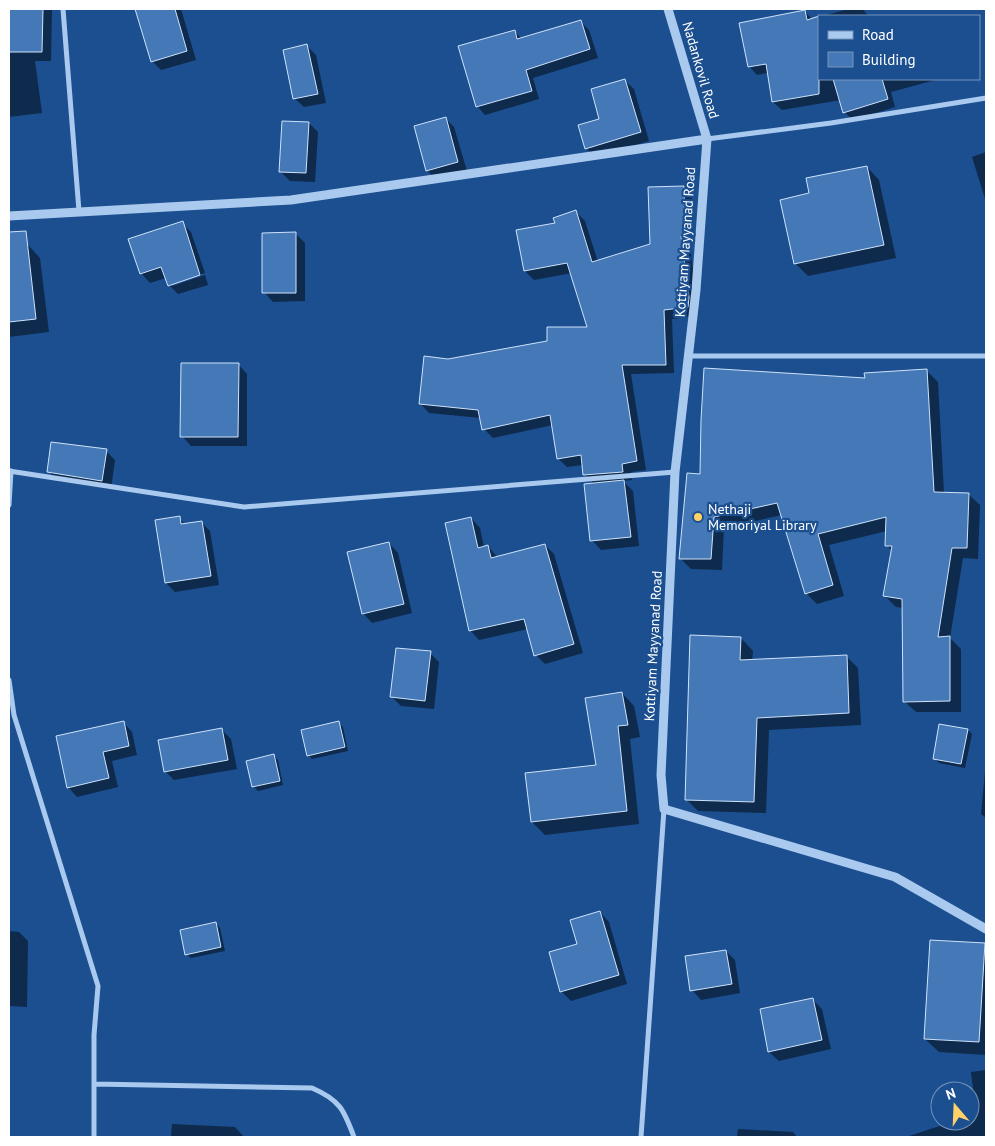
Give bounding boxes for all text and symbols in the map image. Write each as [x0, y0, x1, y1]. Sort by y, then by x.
legend [818, 15, 980, 80]
street label: Nadankovil Road [679, 19, 723, 121]
text: Road [862, 25, 894, 44]
text: Building [862, 50, 916, 69]
street label: Kottiyam Mayyanad Road [671, 166, 699, 318]
place label: Nethaji Memoriyal Library [708, 500, 817, 534]
marker: Nethaji Memoriyal Library [692, 511, 704, 523]
street label: Kottiyam Mayyanad Road [640, 570, 666, 722]
north arrow [930, 1081, 980, 1131]
text: N [943, 1084, 958, 1104]

